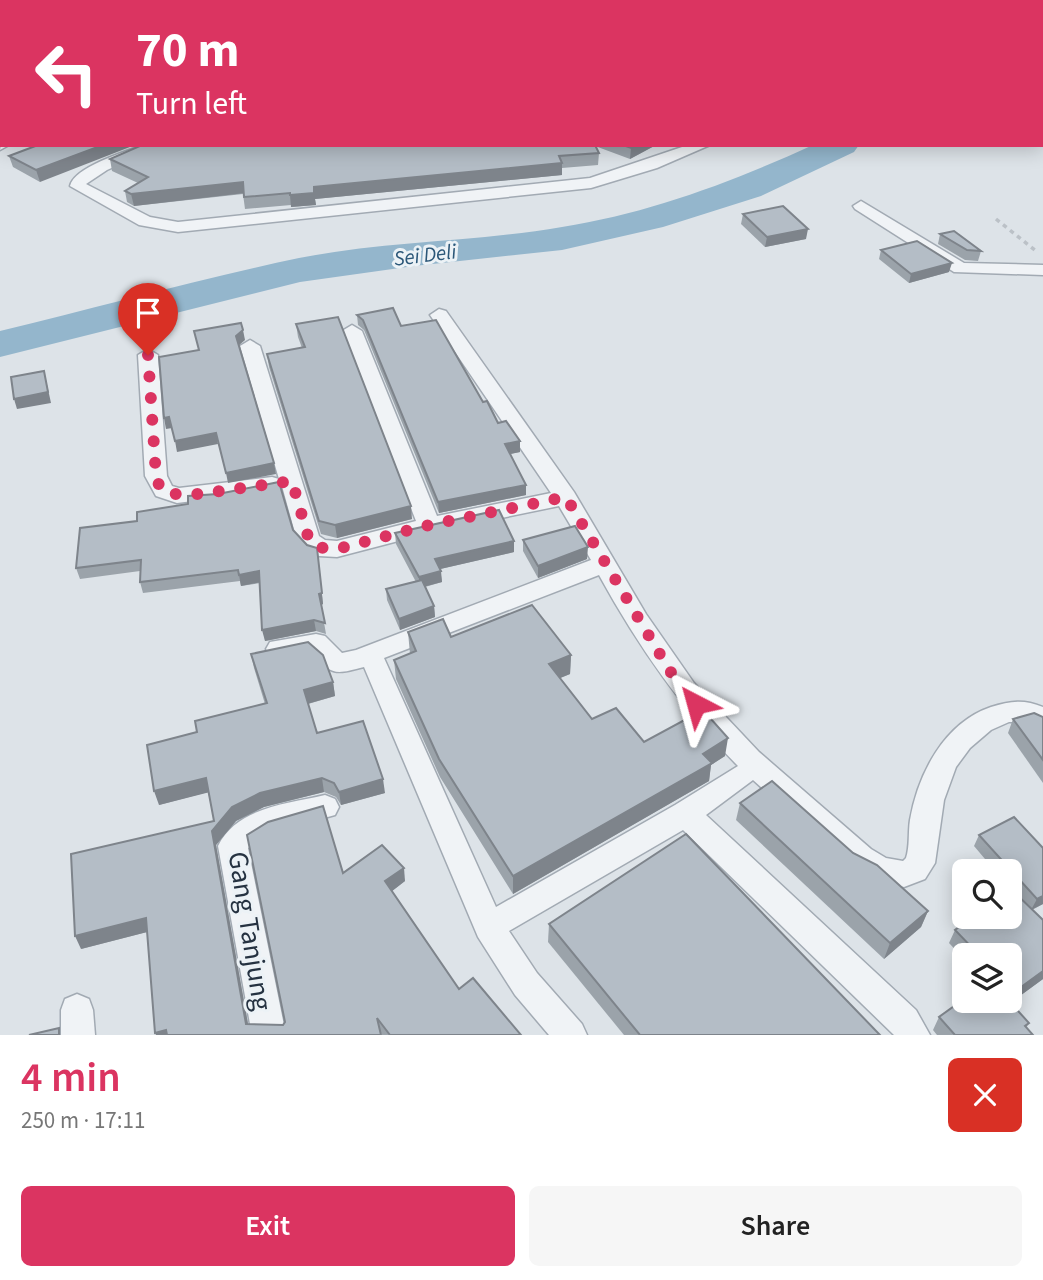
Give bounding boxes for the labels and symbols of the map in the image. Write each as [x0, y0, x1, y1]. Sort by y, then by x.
water label: Sei Deli [392, 236, 459, 274]
pin [118, 283, 178, 355]
position arrow [659, 667, 733, 741]
street label: Gang Tanjung [218, 849, 282, 1014]

